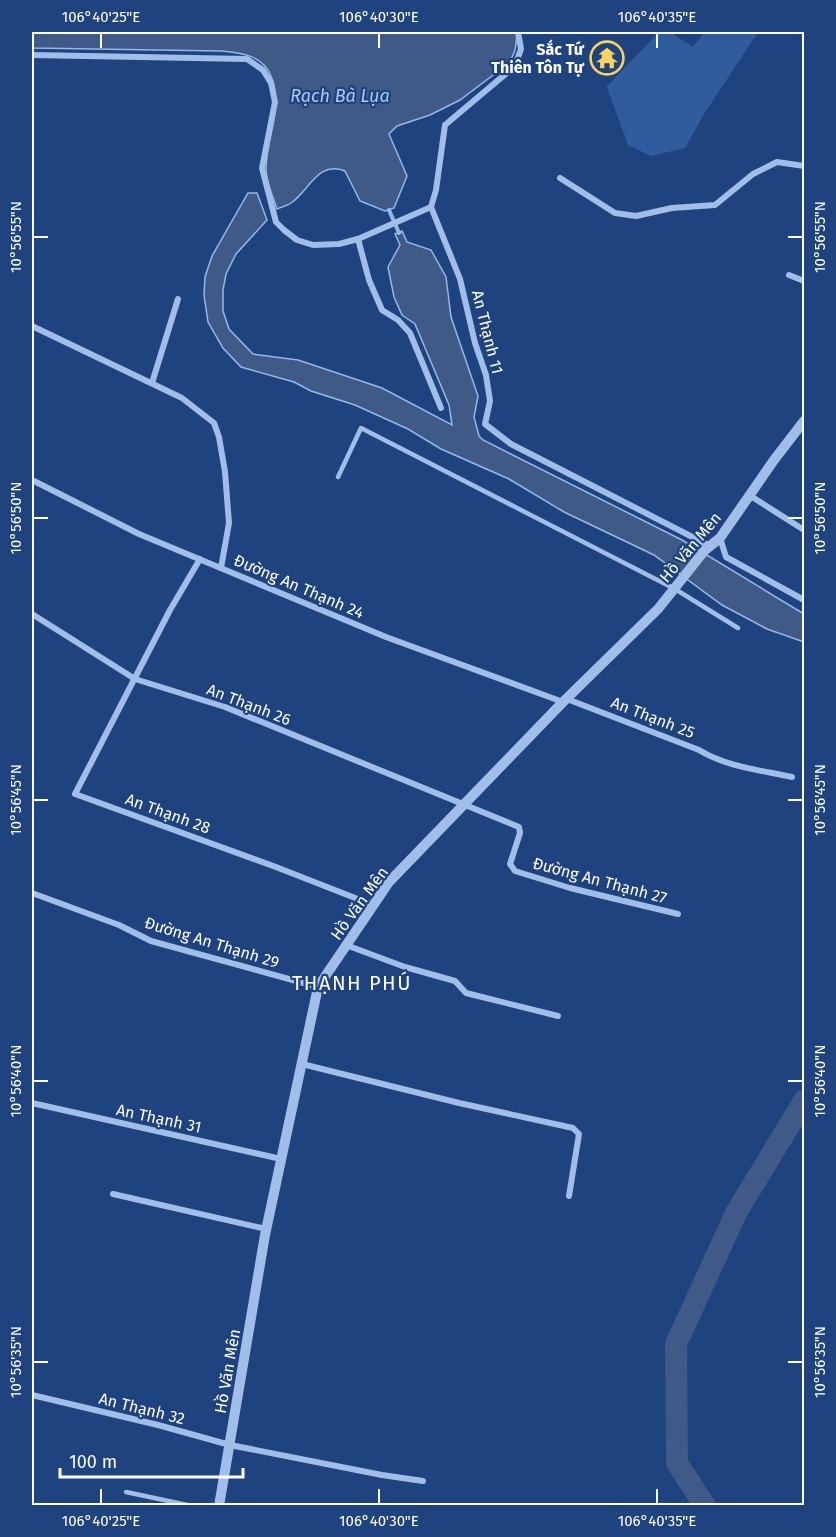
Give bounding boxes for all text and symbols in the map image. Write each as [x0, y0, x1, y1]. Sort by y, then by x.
text: 106°40'25"E [62, 8, 140, 26]
text: 106°40'30"E [339, 8, 419, 26]
text: 106°40'35"E [618, 8, 696, 26]
place label: Sắc Tứ Thiên Tôn Tự [491, 39, 585, 77]
temple icon: Sắc Tứ Thiên Tôn Tự [589, 40, 625, 76]
water label: Rạch Bà Lụa [290, 85, 390, 107]
text: 10°56'55"N [7, 201, 25, 273]
text: 10°56'55"N [811, 201, 829, 273]
street label: An Thạnh 11 [468, 288, 507, 376]
text: 10°56'50"N [7, 481, 25, 555]
text: 10°56'50"N [811, 481, 829, 555]
street label: Hồ Văn Mên [655, 508, 725, 586]
street label: Đường An Thạnh 24 [231, 550, 367, 623]
street label: An Thạnh 26 [204, 680, 294, 729]
street label: An Thạnh 25 [608, 693, 697, 742]
text: 10°56'45"N [7, 764, 25, 836]
text: 10°56'45"N [811, 764, 829, 836]
street label: An Thạnh 28 [123, 789, 213, 838]
street label: Đường An Thạnh 27 [531, 853, 669, 908]
street label: Hồ Văn Mên [326, 862, 392, 944]
street label: Đường An Thạnh 29 [142, 913, 281, 972]
district label: THẠNH PHÚ [292, 971, 412, 995]
text: 10°56'40"N [7, 1044, 25, 1118]
text: 10°56'40"N [811, 1044, 829, 1118]
street label: An Thạnh 31 [115, 1100, 203, 1137]
text: 10°56'35"N [7, 1326, 25, 1398]
text: 10°56'35"N [811, 1326, 829, 1398]
street label: Hồ Văn Mên [210, 1327, 244, 1415]
street label: An Thạnh 32 [97, 1389, 187, 1428]
scale bar [60, 1441, 243, 1479]
text: 100 m [69, 1451, 117, 1473]
text: 106°40'25"E [62, 1512, 140, 1530]
text: 106°40'30"E [339, 1512, 419, 1530]
text: 106°40'35"E [618, 1512, 696, 1530]

